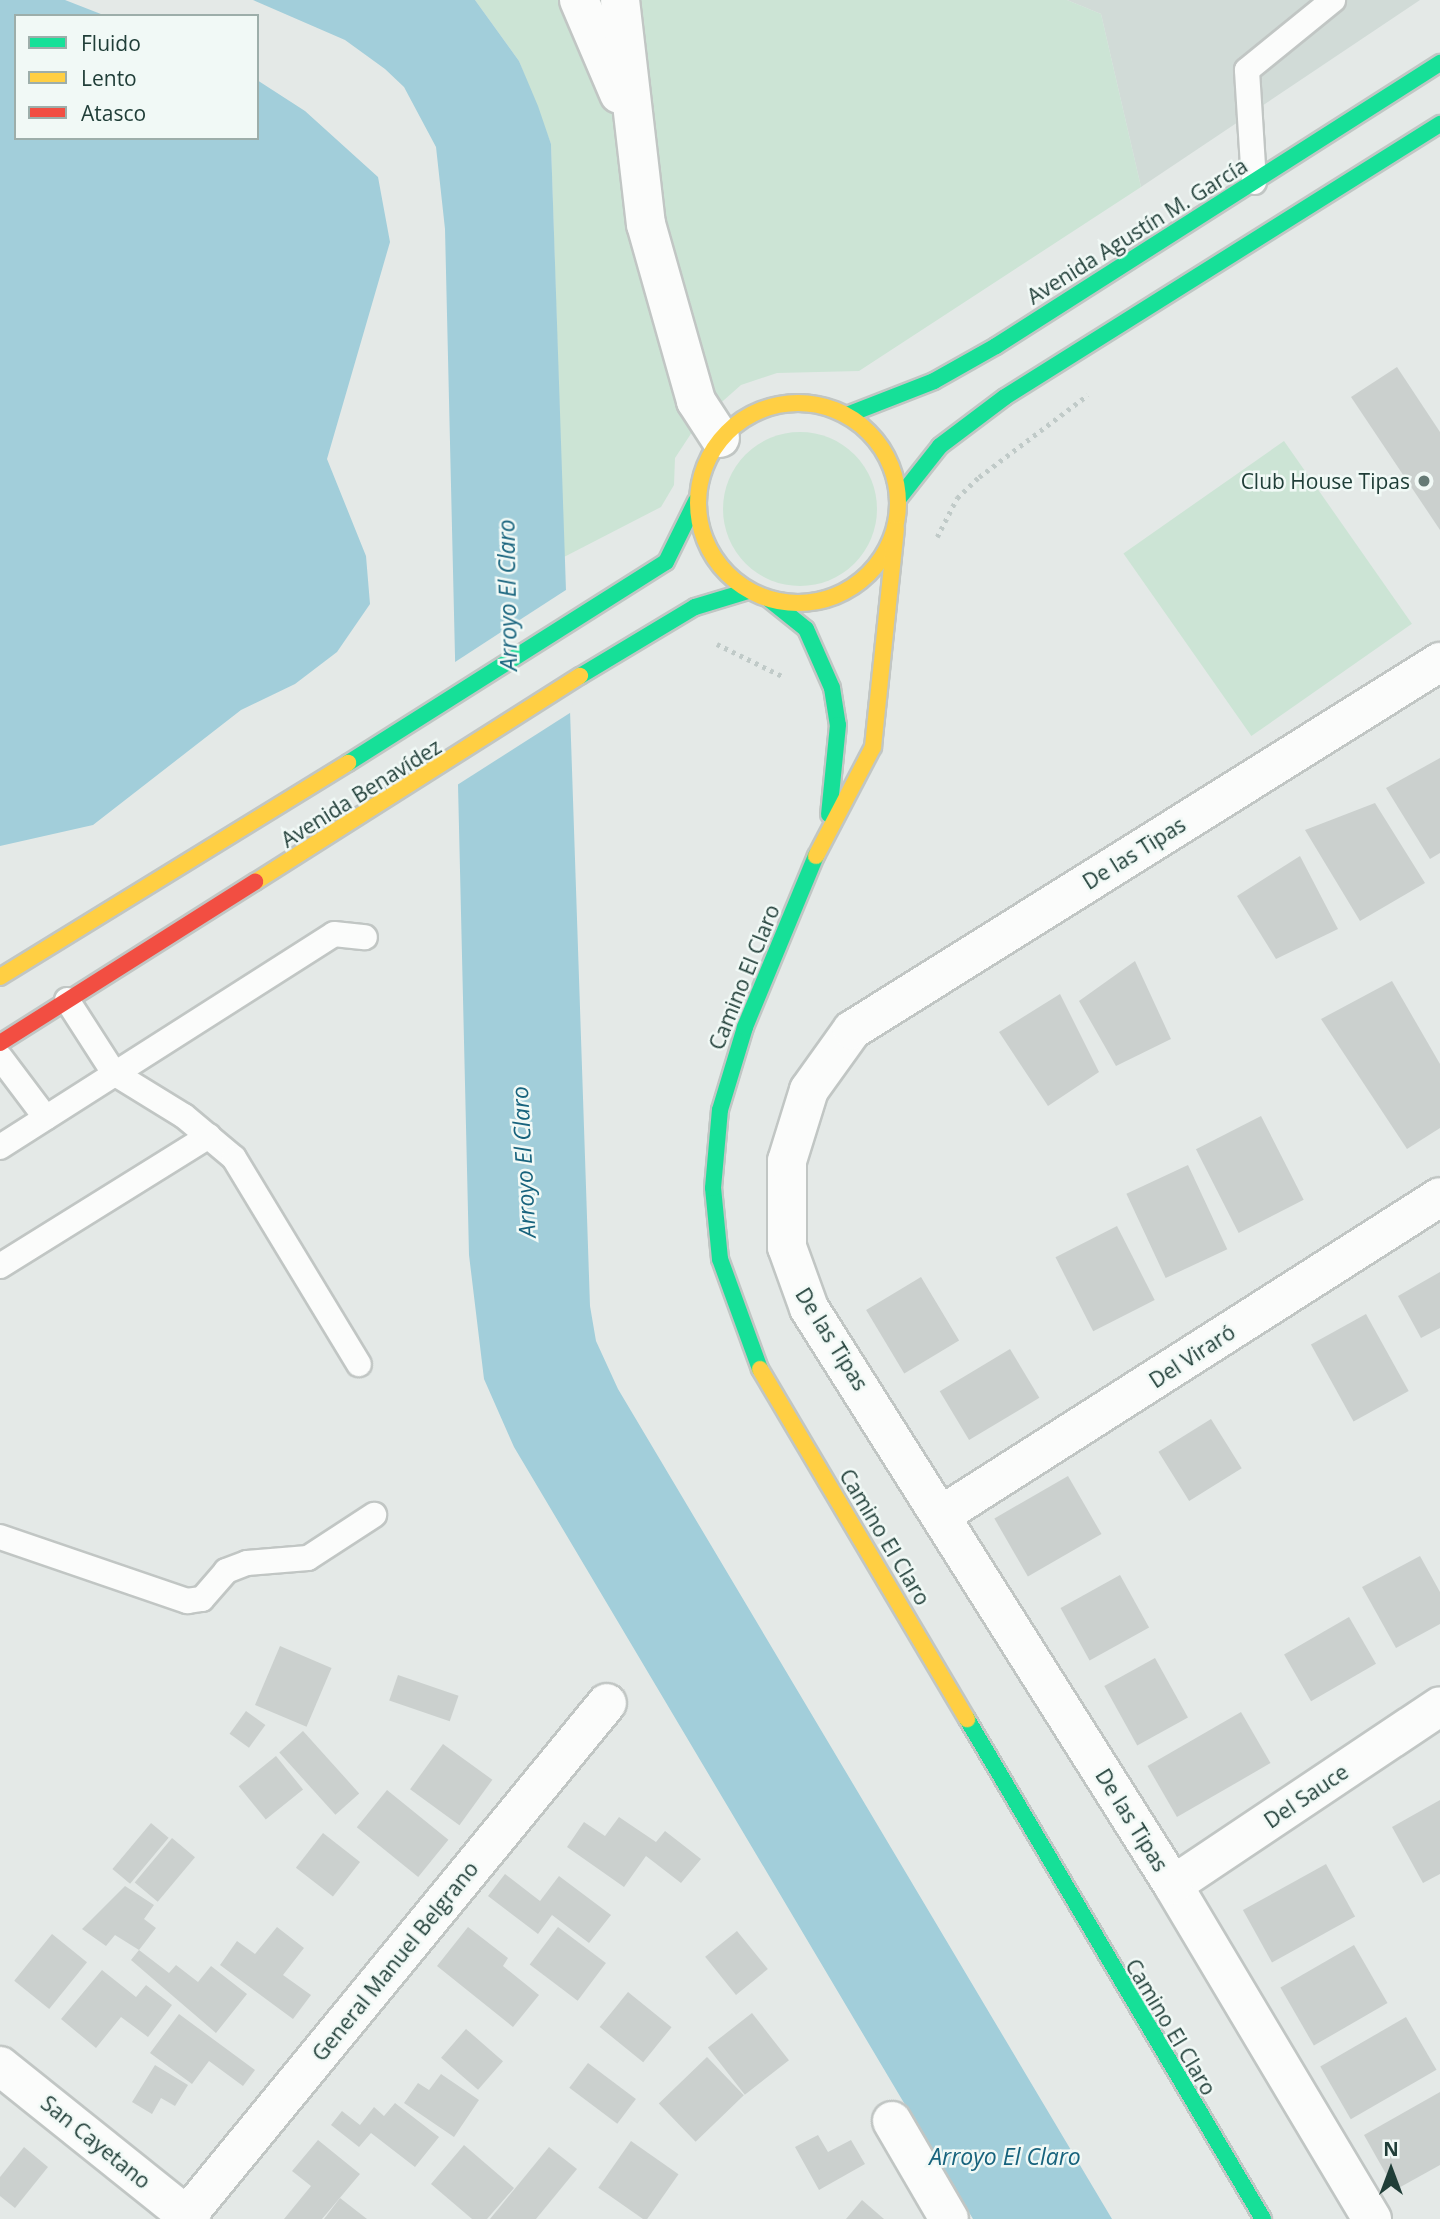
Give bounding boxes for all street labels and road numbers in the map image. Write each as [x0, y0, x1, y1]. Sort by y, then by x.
street label: Avenida Agustín M. García [1022, 153, 1252, 309]
street label: Avenida Benavídez [276, 734, 446, 852]
street label: De las Tipas [1078, 811, 1190, 895]
street label: Camino El Claro [703, 901, 785, 1053]
street label: De las Tipas [790, 1283, 874, 1395]
street label: Del Viraró [1144, 1319, 1240, 1393]
street label: Camino El Claro [834, 1464, 936, 1610]
street label: Del Sauce [1259, 1759, 1353, 1833]
street label: De las Tipas [1090, 1764, 1174, 1876]
street label: General Manuel Belgrano [307, 1856, 483, 2066]
street label: Camino El Claro [1120, 1954, 1222, 2100]
street label: San Cayetano [36, 2090, 156, 2194]

